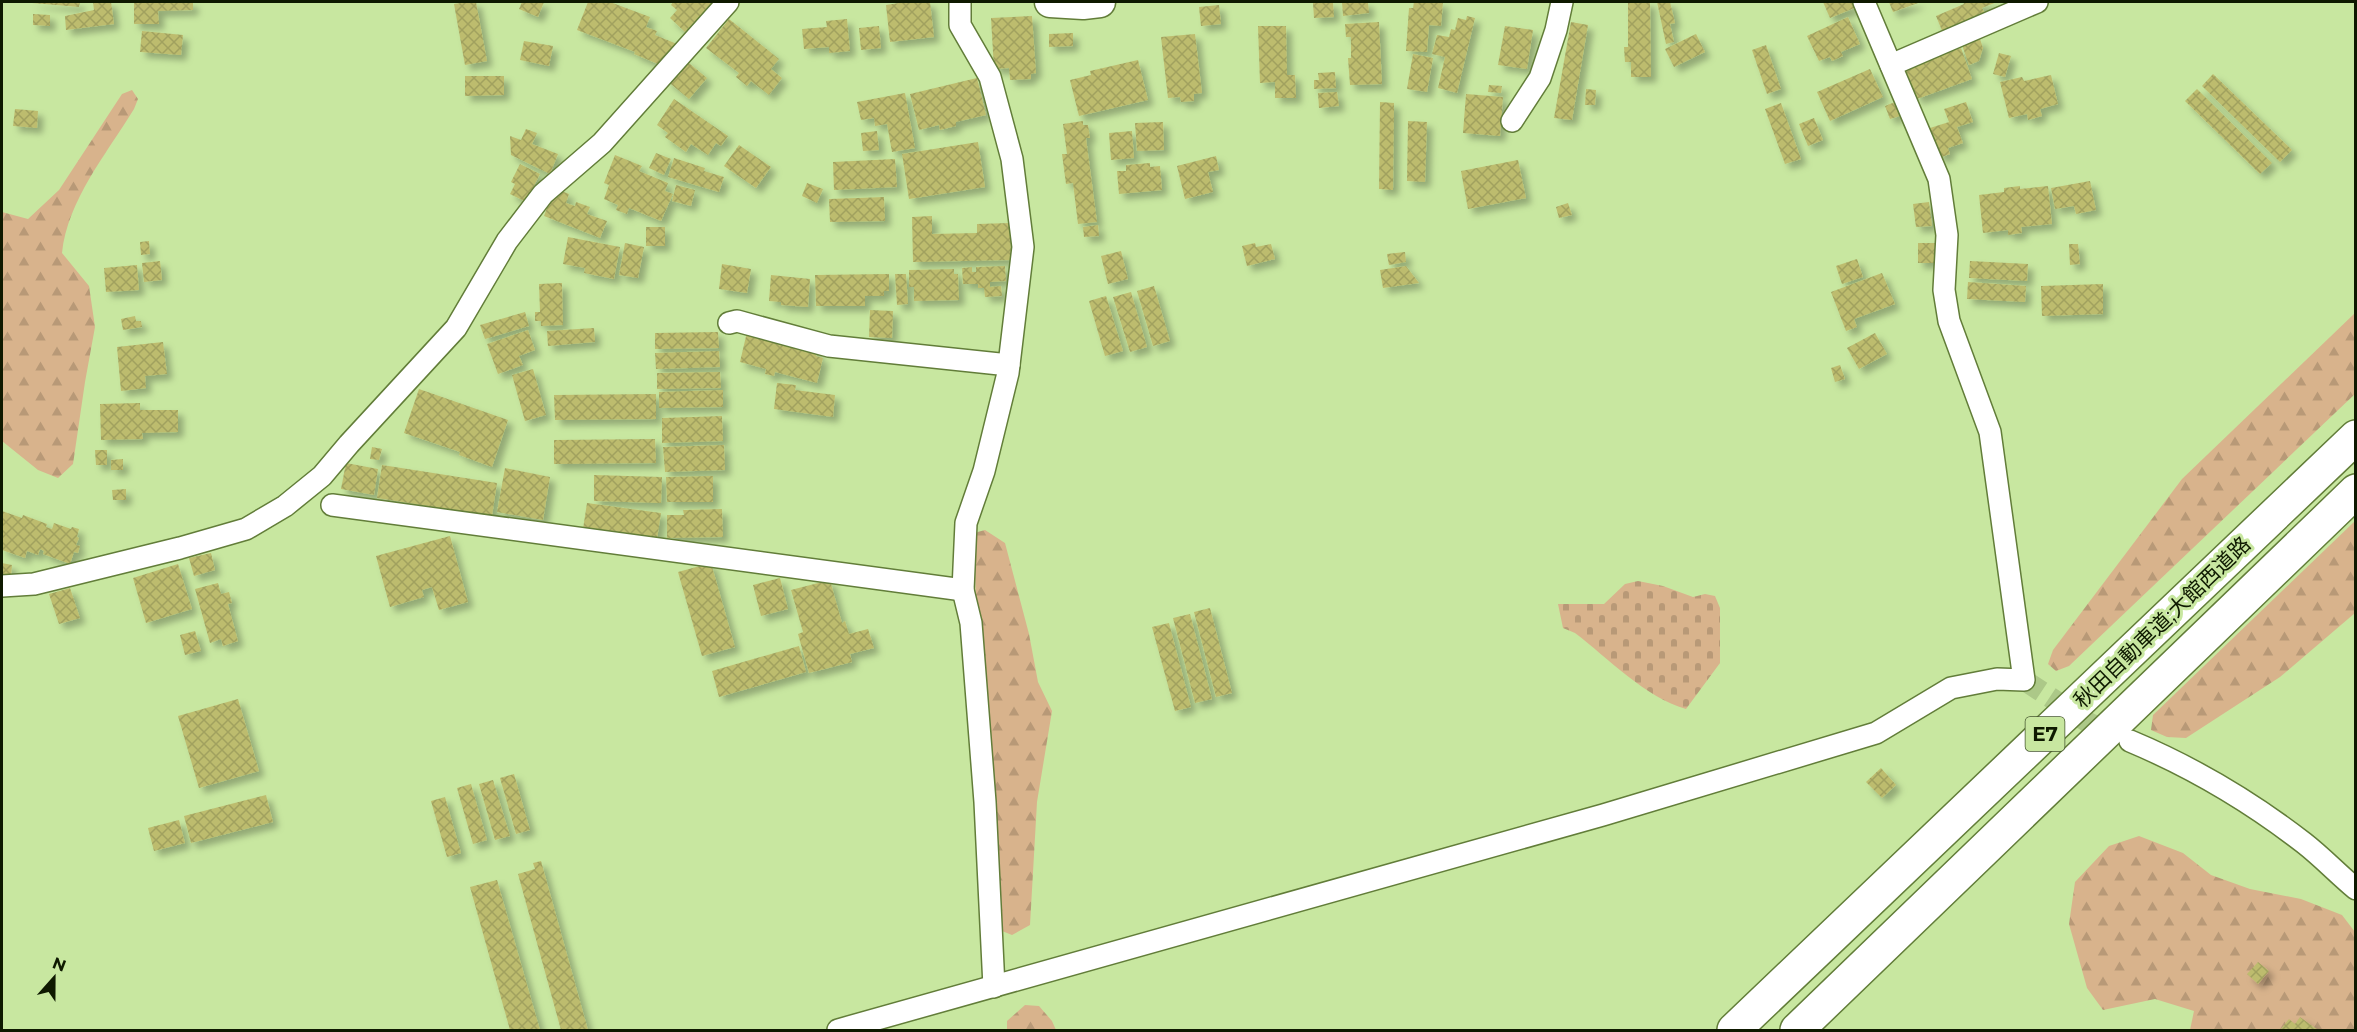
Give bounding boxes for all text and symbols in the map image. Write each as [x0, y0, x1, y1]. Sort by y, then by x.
street label: 秋田自動車道;大館西道路 [2069, 531, 2255, 713]
road number: E7 [2026, 717, 2064, 751]
north arrow [24, 948, 84, 1008]
text: N [50, 953, 69, 976]

